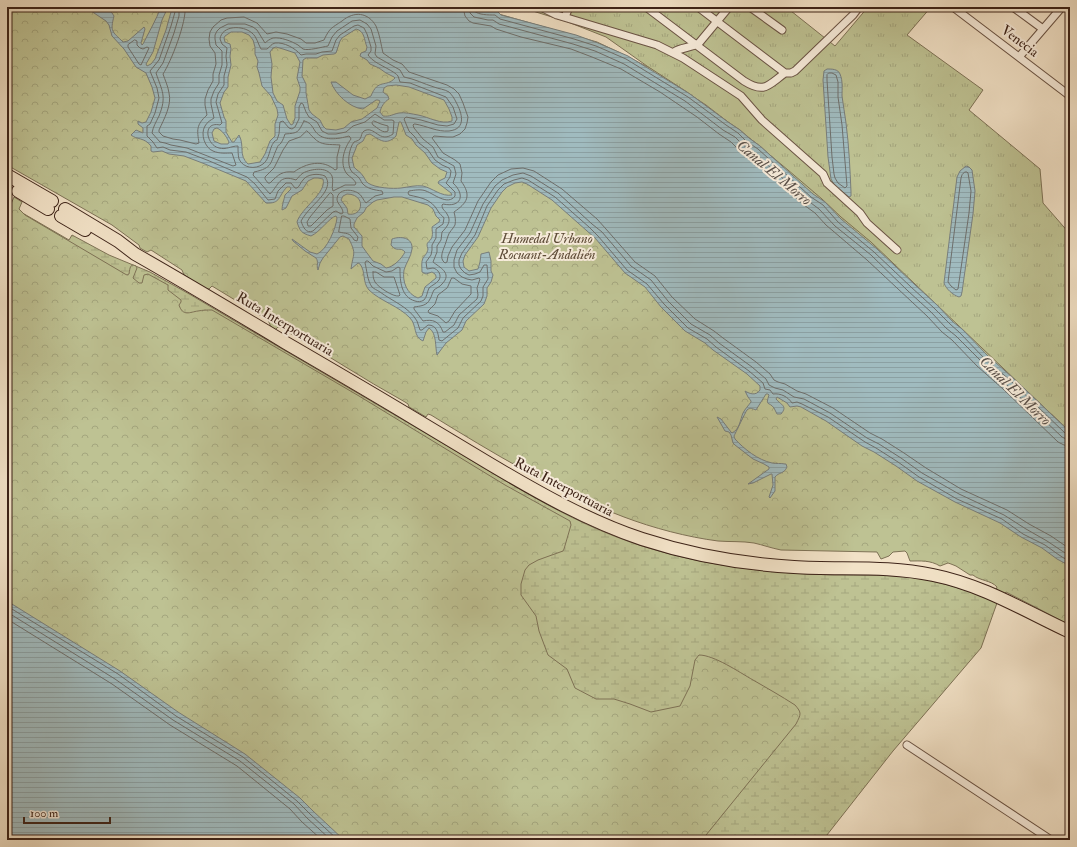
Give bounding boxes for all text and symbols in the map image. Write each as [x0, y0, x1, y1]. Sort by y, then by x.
street label: Venecia [998, 21, 1042, 61]
water label: Canal El Morro [733, 136, 815, 210]
park label: Humedal Urbano Rocuant-Andalién [498, 230, 596, 263]
street label: Ruta Interportuaria [233, 288, 337, 361]
water label: Canal El Morro [975, 352, 1055, 430]
street label: Ruta Interportuaria [511, 454, 617, 521]
scale bar [24, 799, 110, 825]
text: 100 m [30, 806, 59, 821]

